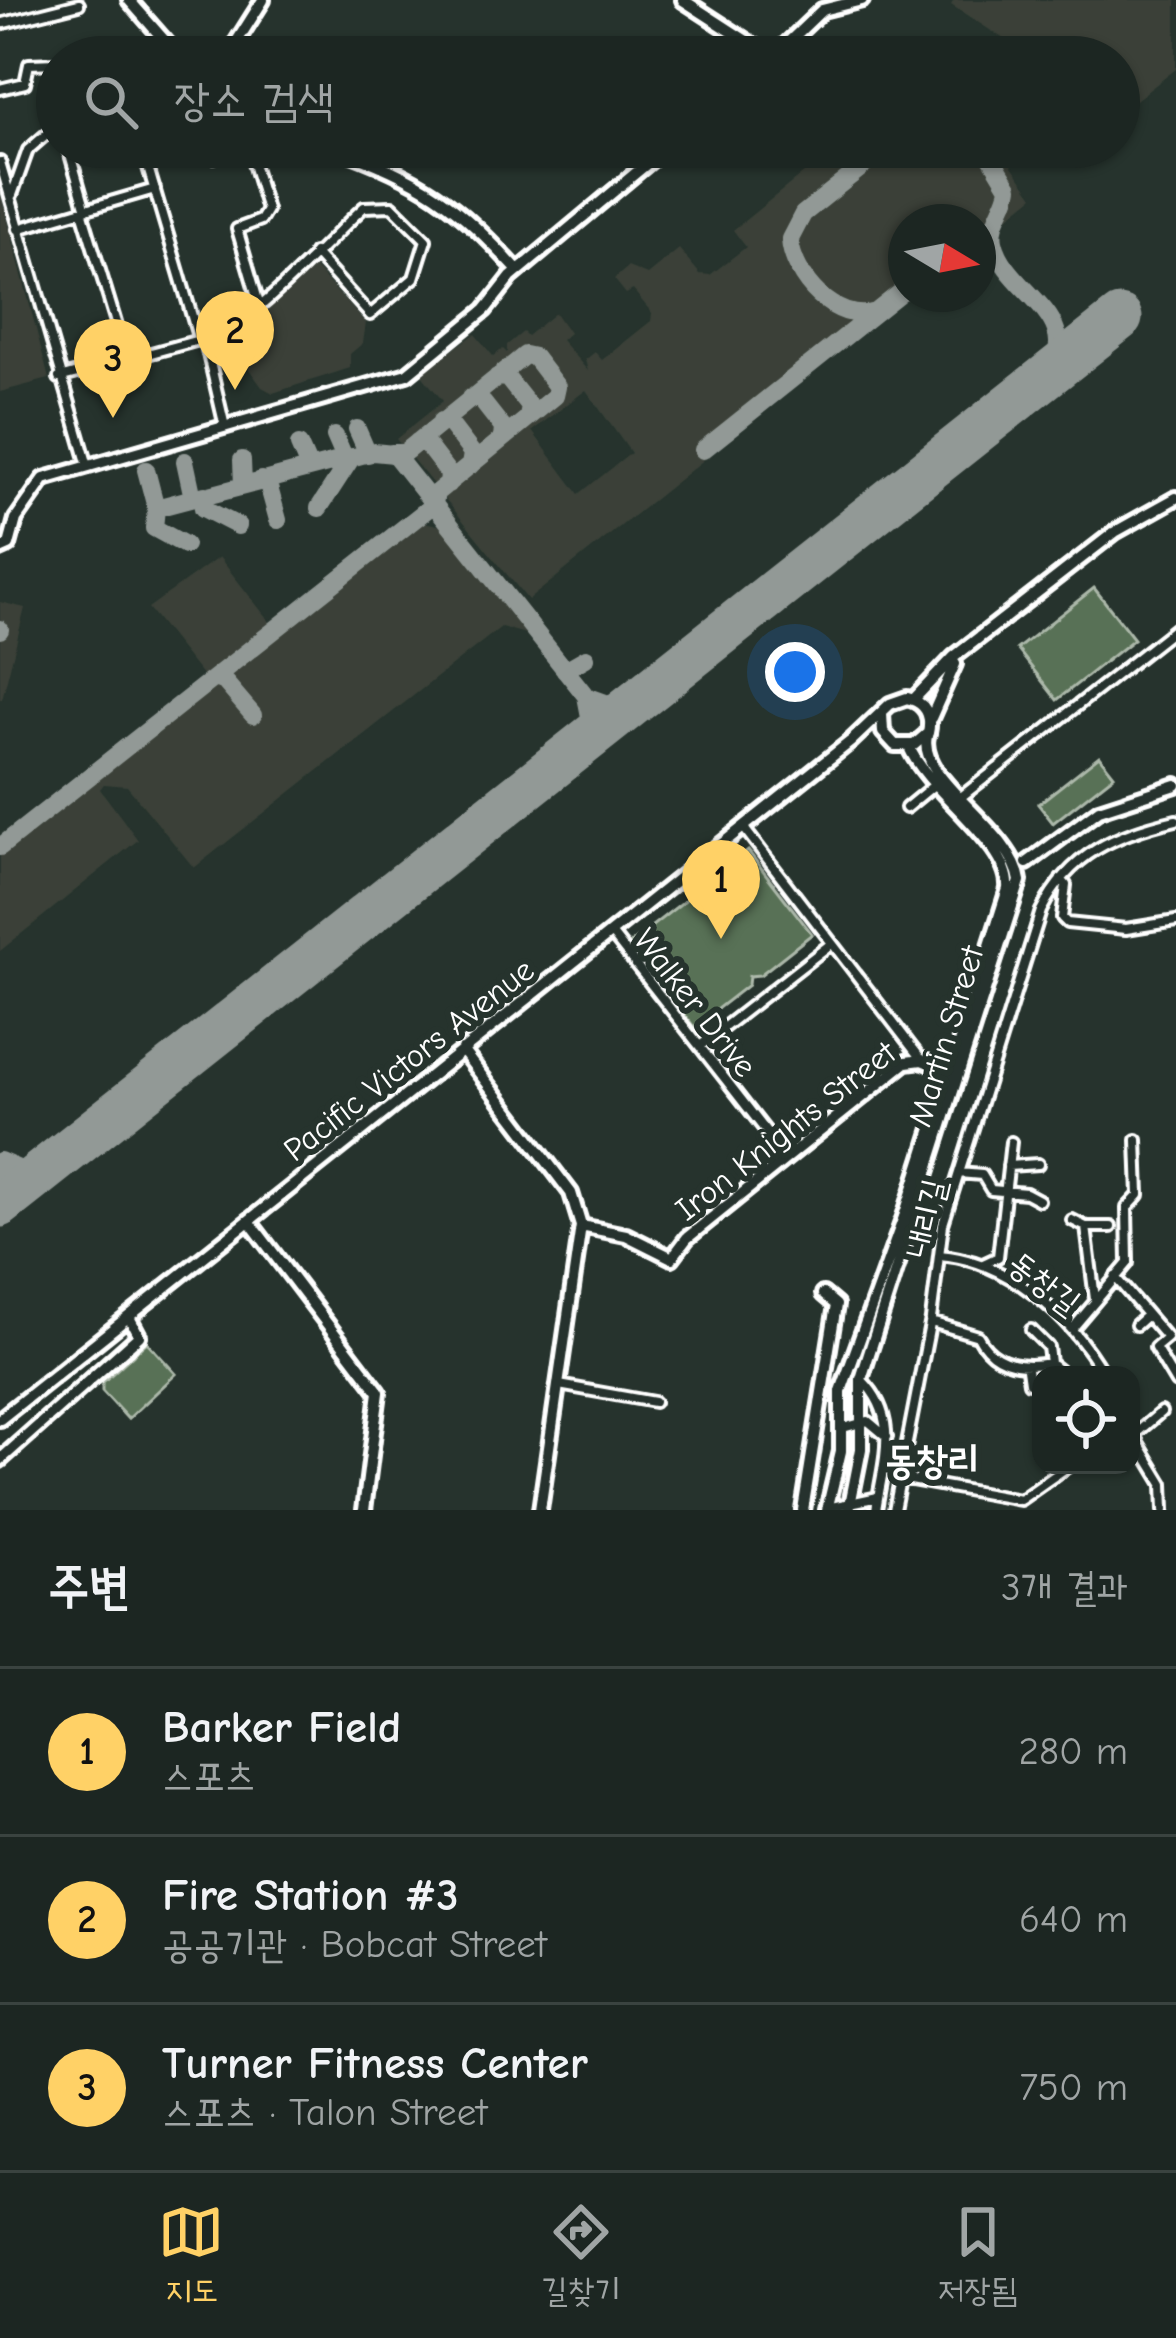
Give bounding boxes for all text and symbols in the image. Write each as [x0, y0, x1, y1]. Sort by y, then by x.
search box [36, 36, 1140, 168]
icon: search [78, 69, 144, 135]
text: 장소 검색 [174, 74, 334, 126]
north arrow [888, 204, 996, 312]
pin: 2 [196, 291, 274, 390]
pin: 3 [74, 319, 152, 418]
your location [765, 642, 825, 702]
pin: 1 [682, 840, 760, 939]
street label: Walker Drive [626, 921, 765, 1084]
street label: Martin Street [901, 940, 992, 1131]
street label: Pacific Victors Avenue [276, 950, 541, 1169]
street label: Iron Knights Street [668, 1032, 904, 1228]
street label: 내리길 [899, 1175, 953, 1261]
street label: 동창길 [1001, 1244, 1088, 1322]
map controls [1032, 1366, 1140, 1474]
button: locate [1032, 1366, 1140, 1474]
district label: 동창리 [885, 1438, 979, 1483]
text: 주변 [48, 1557, 130, 1616]
text: 3개 결과 [1001, 1565, 1128, 1610]
text: Barker Field [162, 1701, 401, 1753]
text: 1 [79, 1729, 95, 1774]
text: 280 m [1018, 1729, 1128, 1774]
text: 스포츠 [162, 1754, 256, 1799]
text: Fire Station #3 [162, 1869, 459, 1921]
text: 2 [77, 1897, 97, 1942]
text: 640 m [1019, 1897, 1128, 1942]
text: 공공기관 · Bobcat Street [162, 1922, 547, 1967]
text: Turner Fitness Center [162, 2037, 588, 2089]
text: 3 [77, 2065, 97, 2110]
text: 750 m [1019, 2065, 1128, 2110]
text: 스포츠 · Talon Street [162, 2090, 487, 2135]
tab: 지도 [158, 2199, 224, 2312]
tab: 길찾기 [541, 2199, 621, 2312]
tab: 저장됨 [938, 2199, 1018, 2312]

